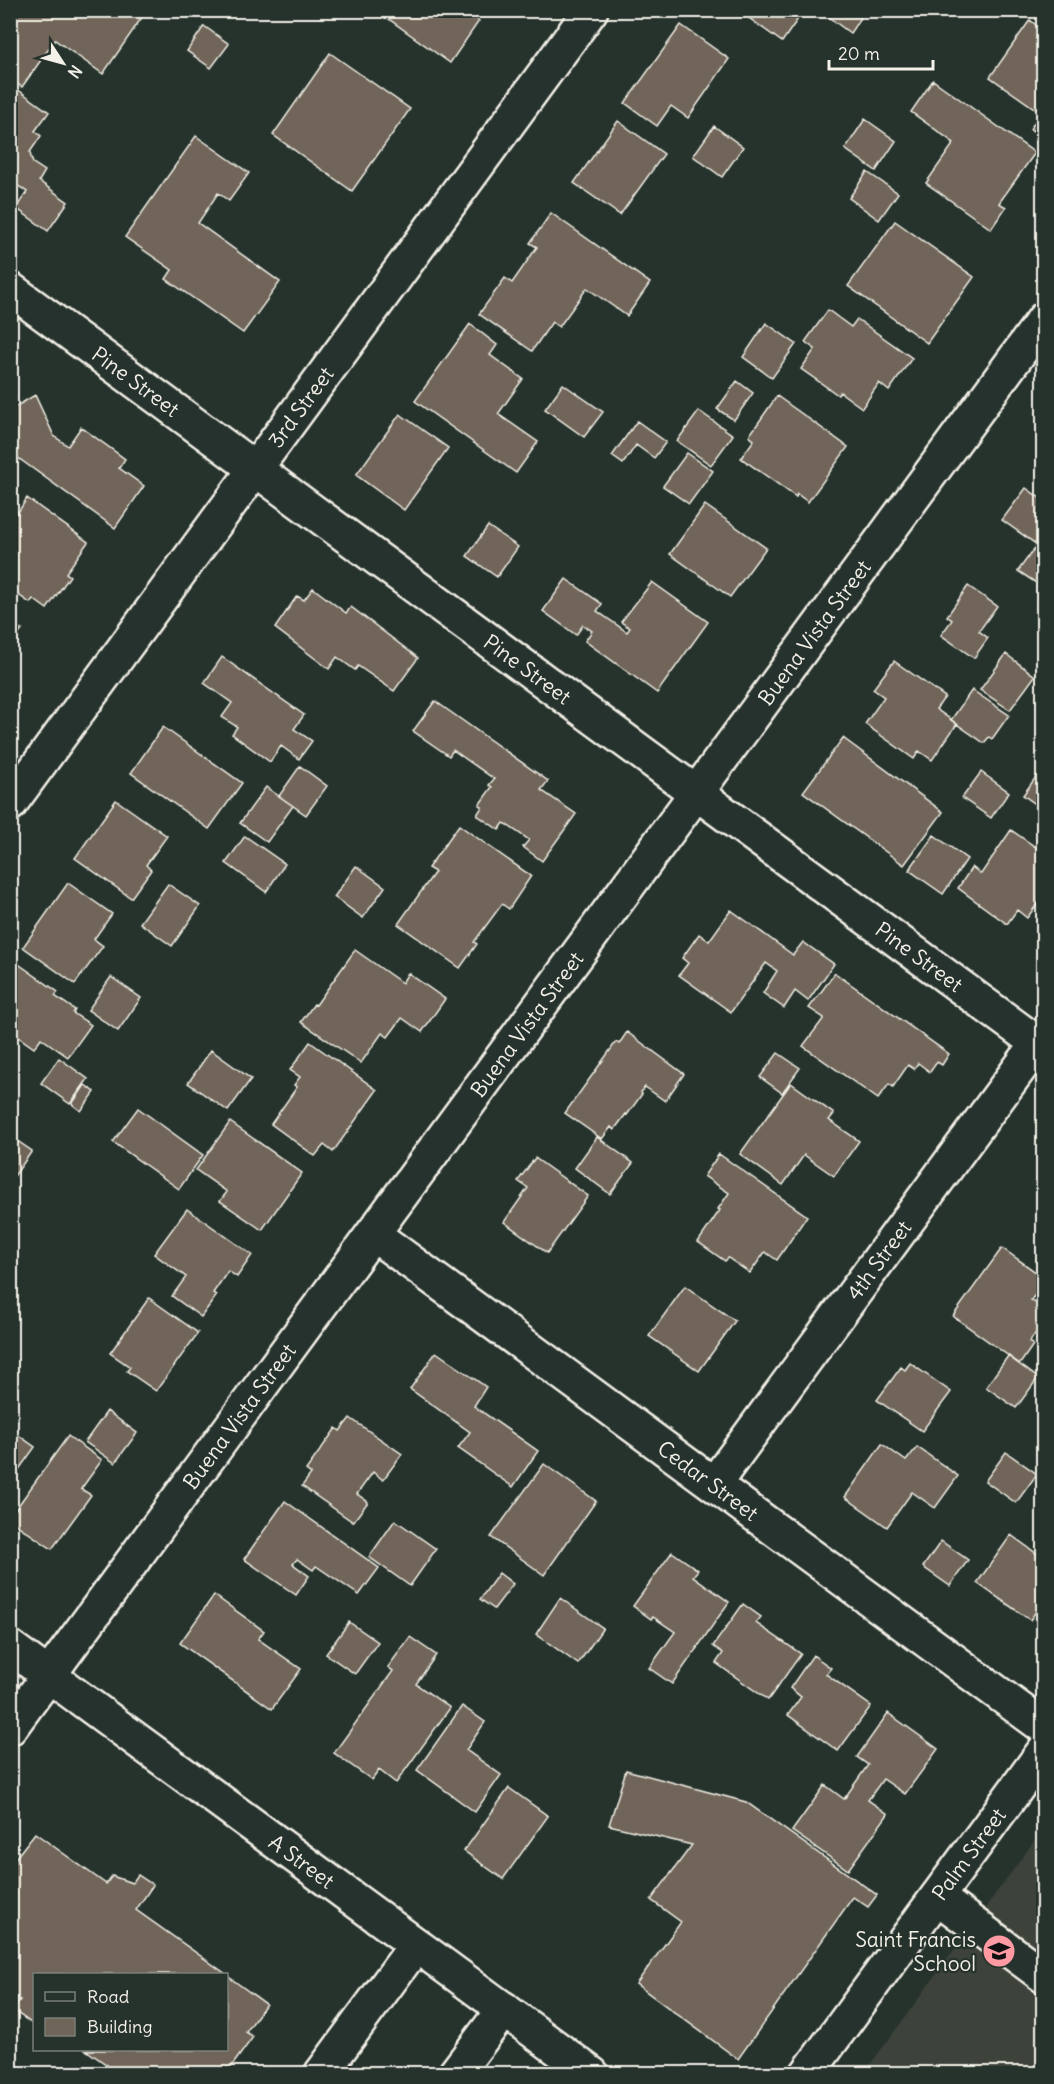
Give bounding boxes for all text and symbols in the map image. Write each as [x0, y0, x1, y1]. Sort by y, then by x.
north arrow [33, 33, 93, 93]
scale bar [829, 33, 932, 71]
text: 20 m [838, 42, 880, 65]
text: N [64, 61, 86, 82]
street label: Pine Street [87, 340, 185, 422]
street label: 3rd Street [262, 361, 339, 453]
street label: Buena Vista Street [752, 554, 876, 711]
street label: Pine Street [478, 628, 577, 710]
street label: Pine Street [870, 915, 968, 998]
street label: Buena Vista Street [464, 946, 589, 1102]
street label: 4th Street [840, 1215, 917, 1305]
street label: Buena Vista Street [177, 1338, 301, 1494]
street label: Cedar Street [652, 1434, 764, 1526]
street label: Palm Street [926, 1802, 1011, 1906]
street label: A Street [264, 1828, 340, 1894]
place label: Saint Francis School [855, 1926, 976, 1977]
school or university icon: Saint Francis School [981, 1933, 1017, 1969]
legend [33, 1973, 228, 2051]
text: Road [87, 1985, 130, 2008]
text: Building [87, 2015, 152, 2038]

